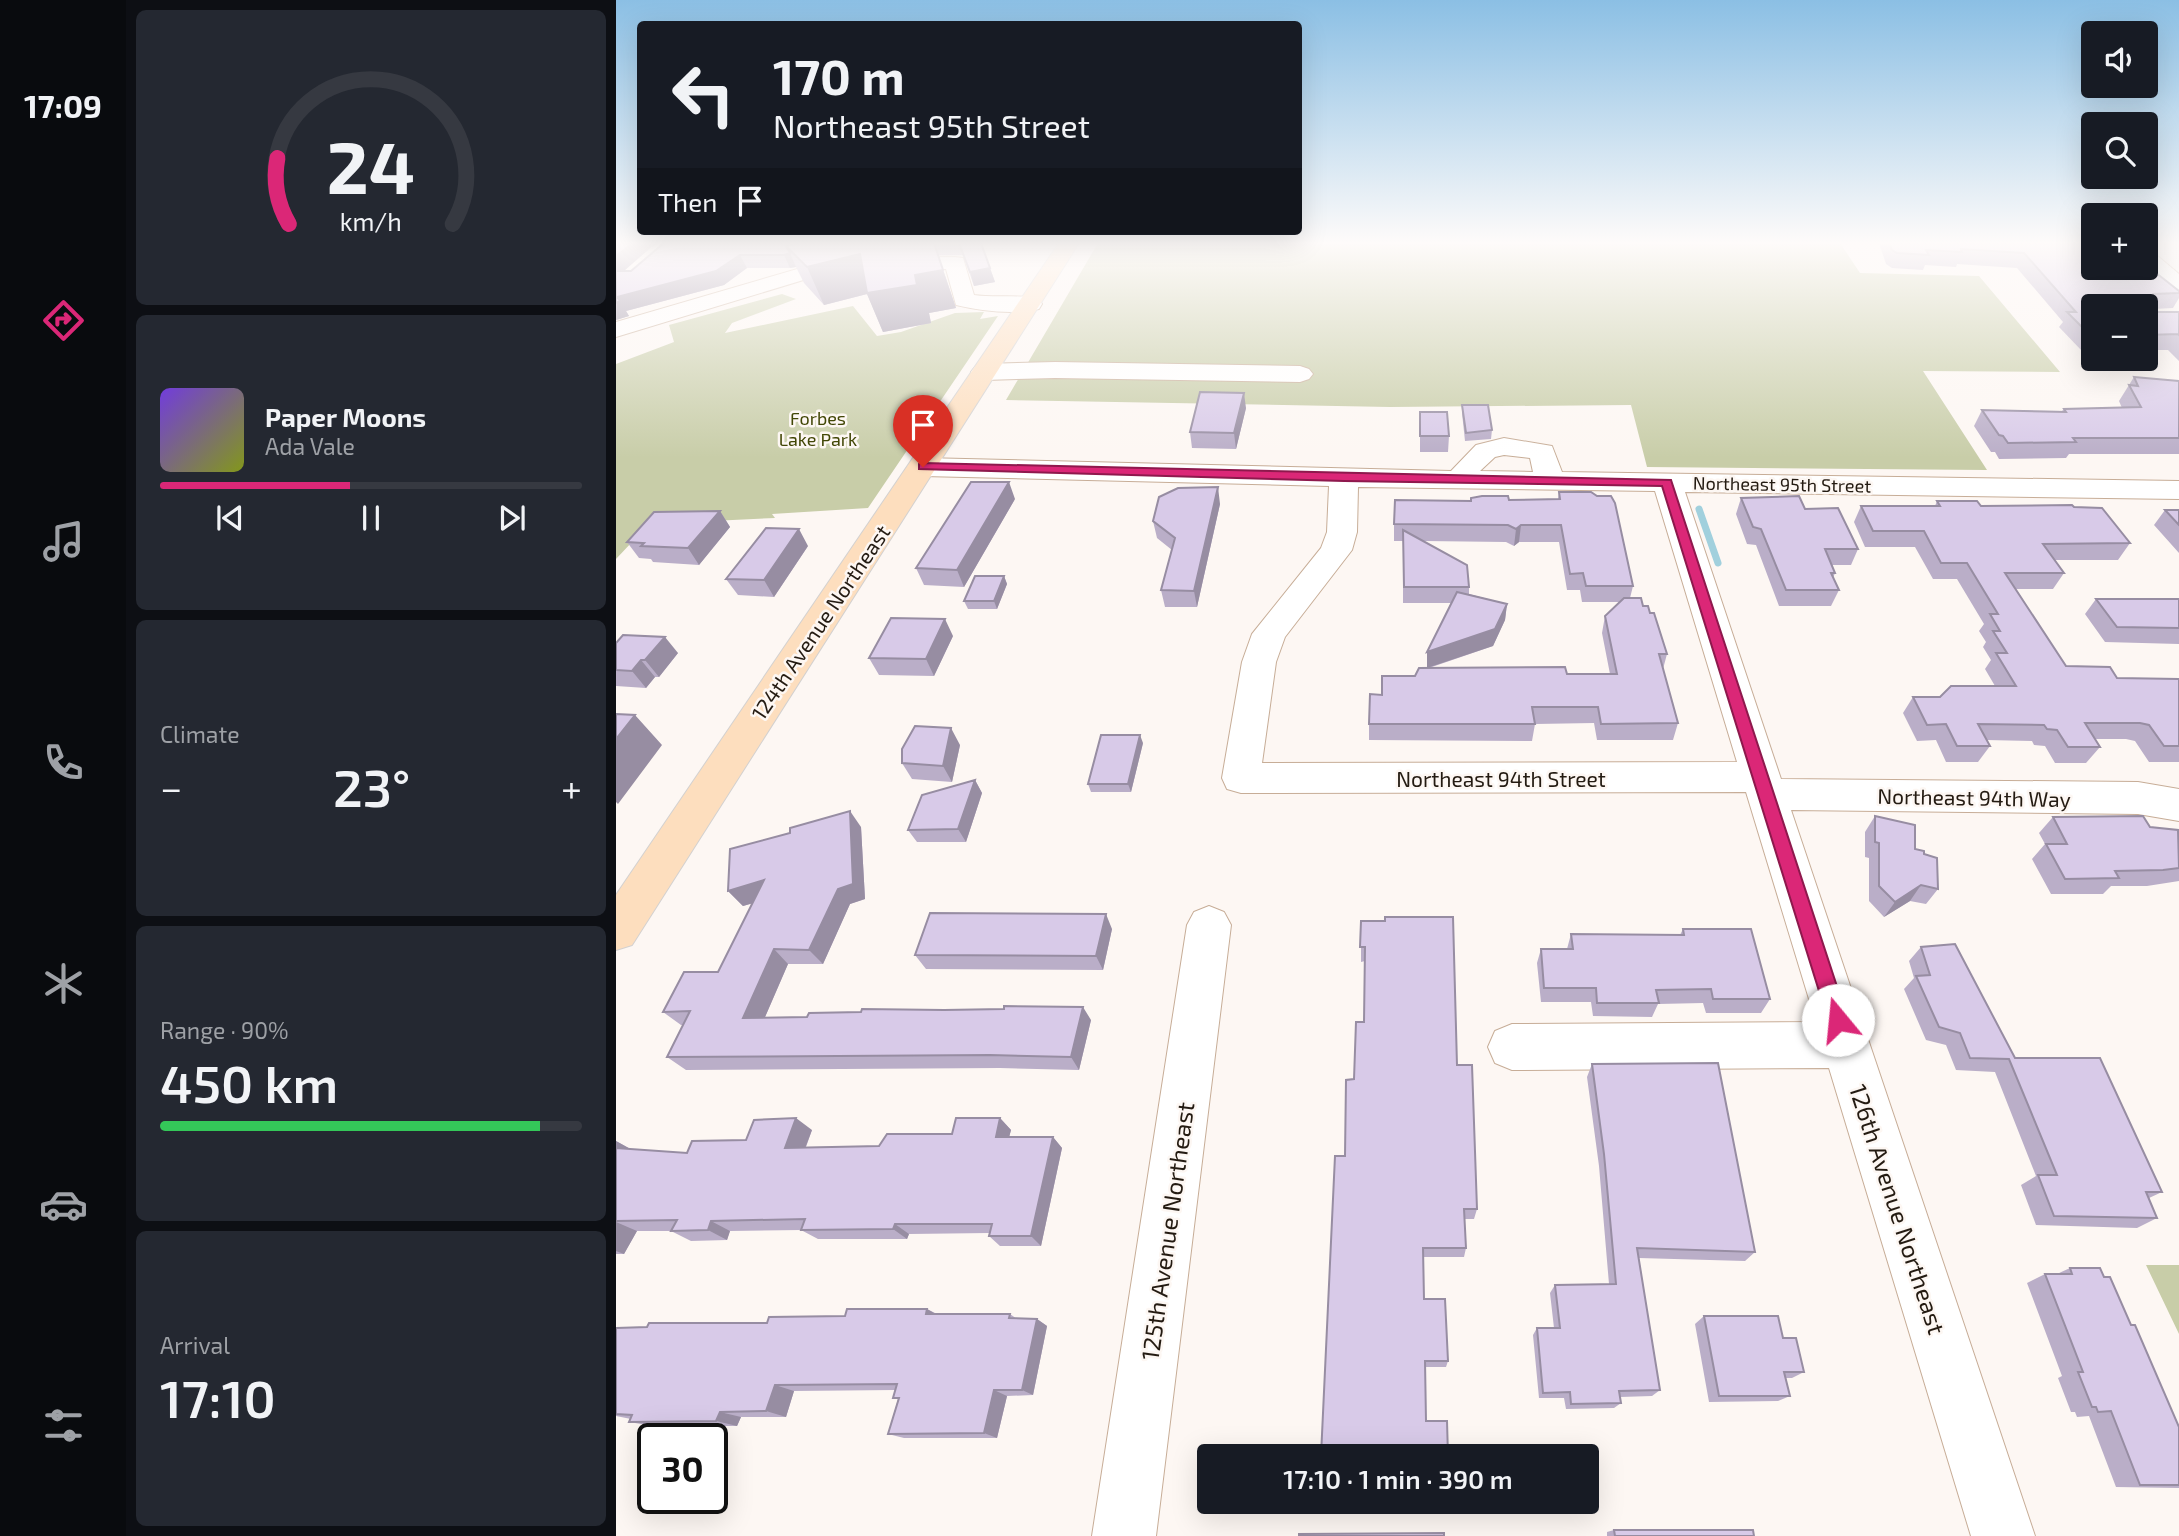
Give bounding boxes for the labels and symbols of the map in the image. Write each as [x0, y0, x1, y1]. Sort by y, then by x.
pin [893, 395, 953, 467]
park label: Forbes Lake Park [779, 407, 857, 450]
street label: Northeast 95th Street [1693, 471, 1871, 497]
street label: 124th Avenue Northeast [746, 520, 894, 724]
street label: Northeast 94th Street [1396, 766, 1606, 791]
street label: Northeast 94th Way [1877, 783, 2071, 811]
position arrow [1801, 983, 1875, 1057]
street label: 126th Avenue Northeast [1844, 1080, 1952, 1338]
street label: 125th Avenue Northeast [1135, 1100, 1199, 1362]
speed limit sign: 30 [637, 1423, 728, 1514]

